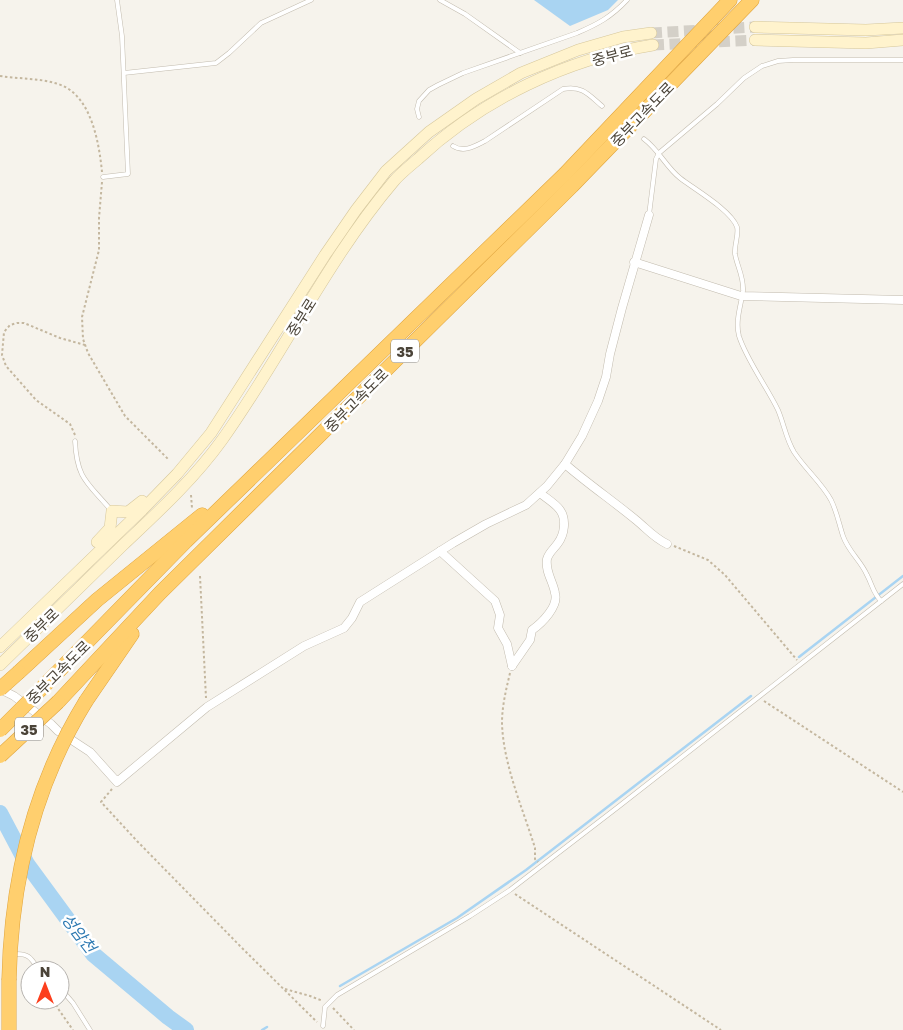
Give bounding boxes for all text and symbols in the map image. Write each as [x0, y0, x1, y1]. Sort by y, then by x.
street label: 중부로 [590, 41, 634, 69]
street label: 중부고속도로 [607, 78, 677, 150]
street label: 중부로 [282, 295, 320, 339]
road number: 35 [391, 340, 419, 362]
street label: 중부고속도로 [320, 364, 392, 436]
street label: 중부로 [20, 604, 62, 646]
street label: 중부고속도로 [22, 636, 94, 708]
road number: 35 [15, 718, 43, 741]
water label: 성암천 [58, 909, 102, 958]
north arrow [20, 960, 70, 1010]
text: N [40, 963, 50, 980]

